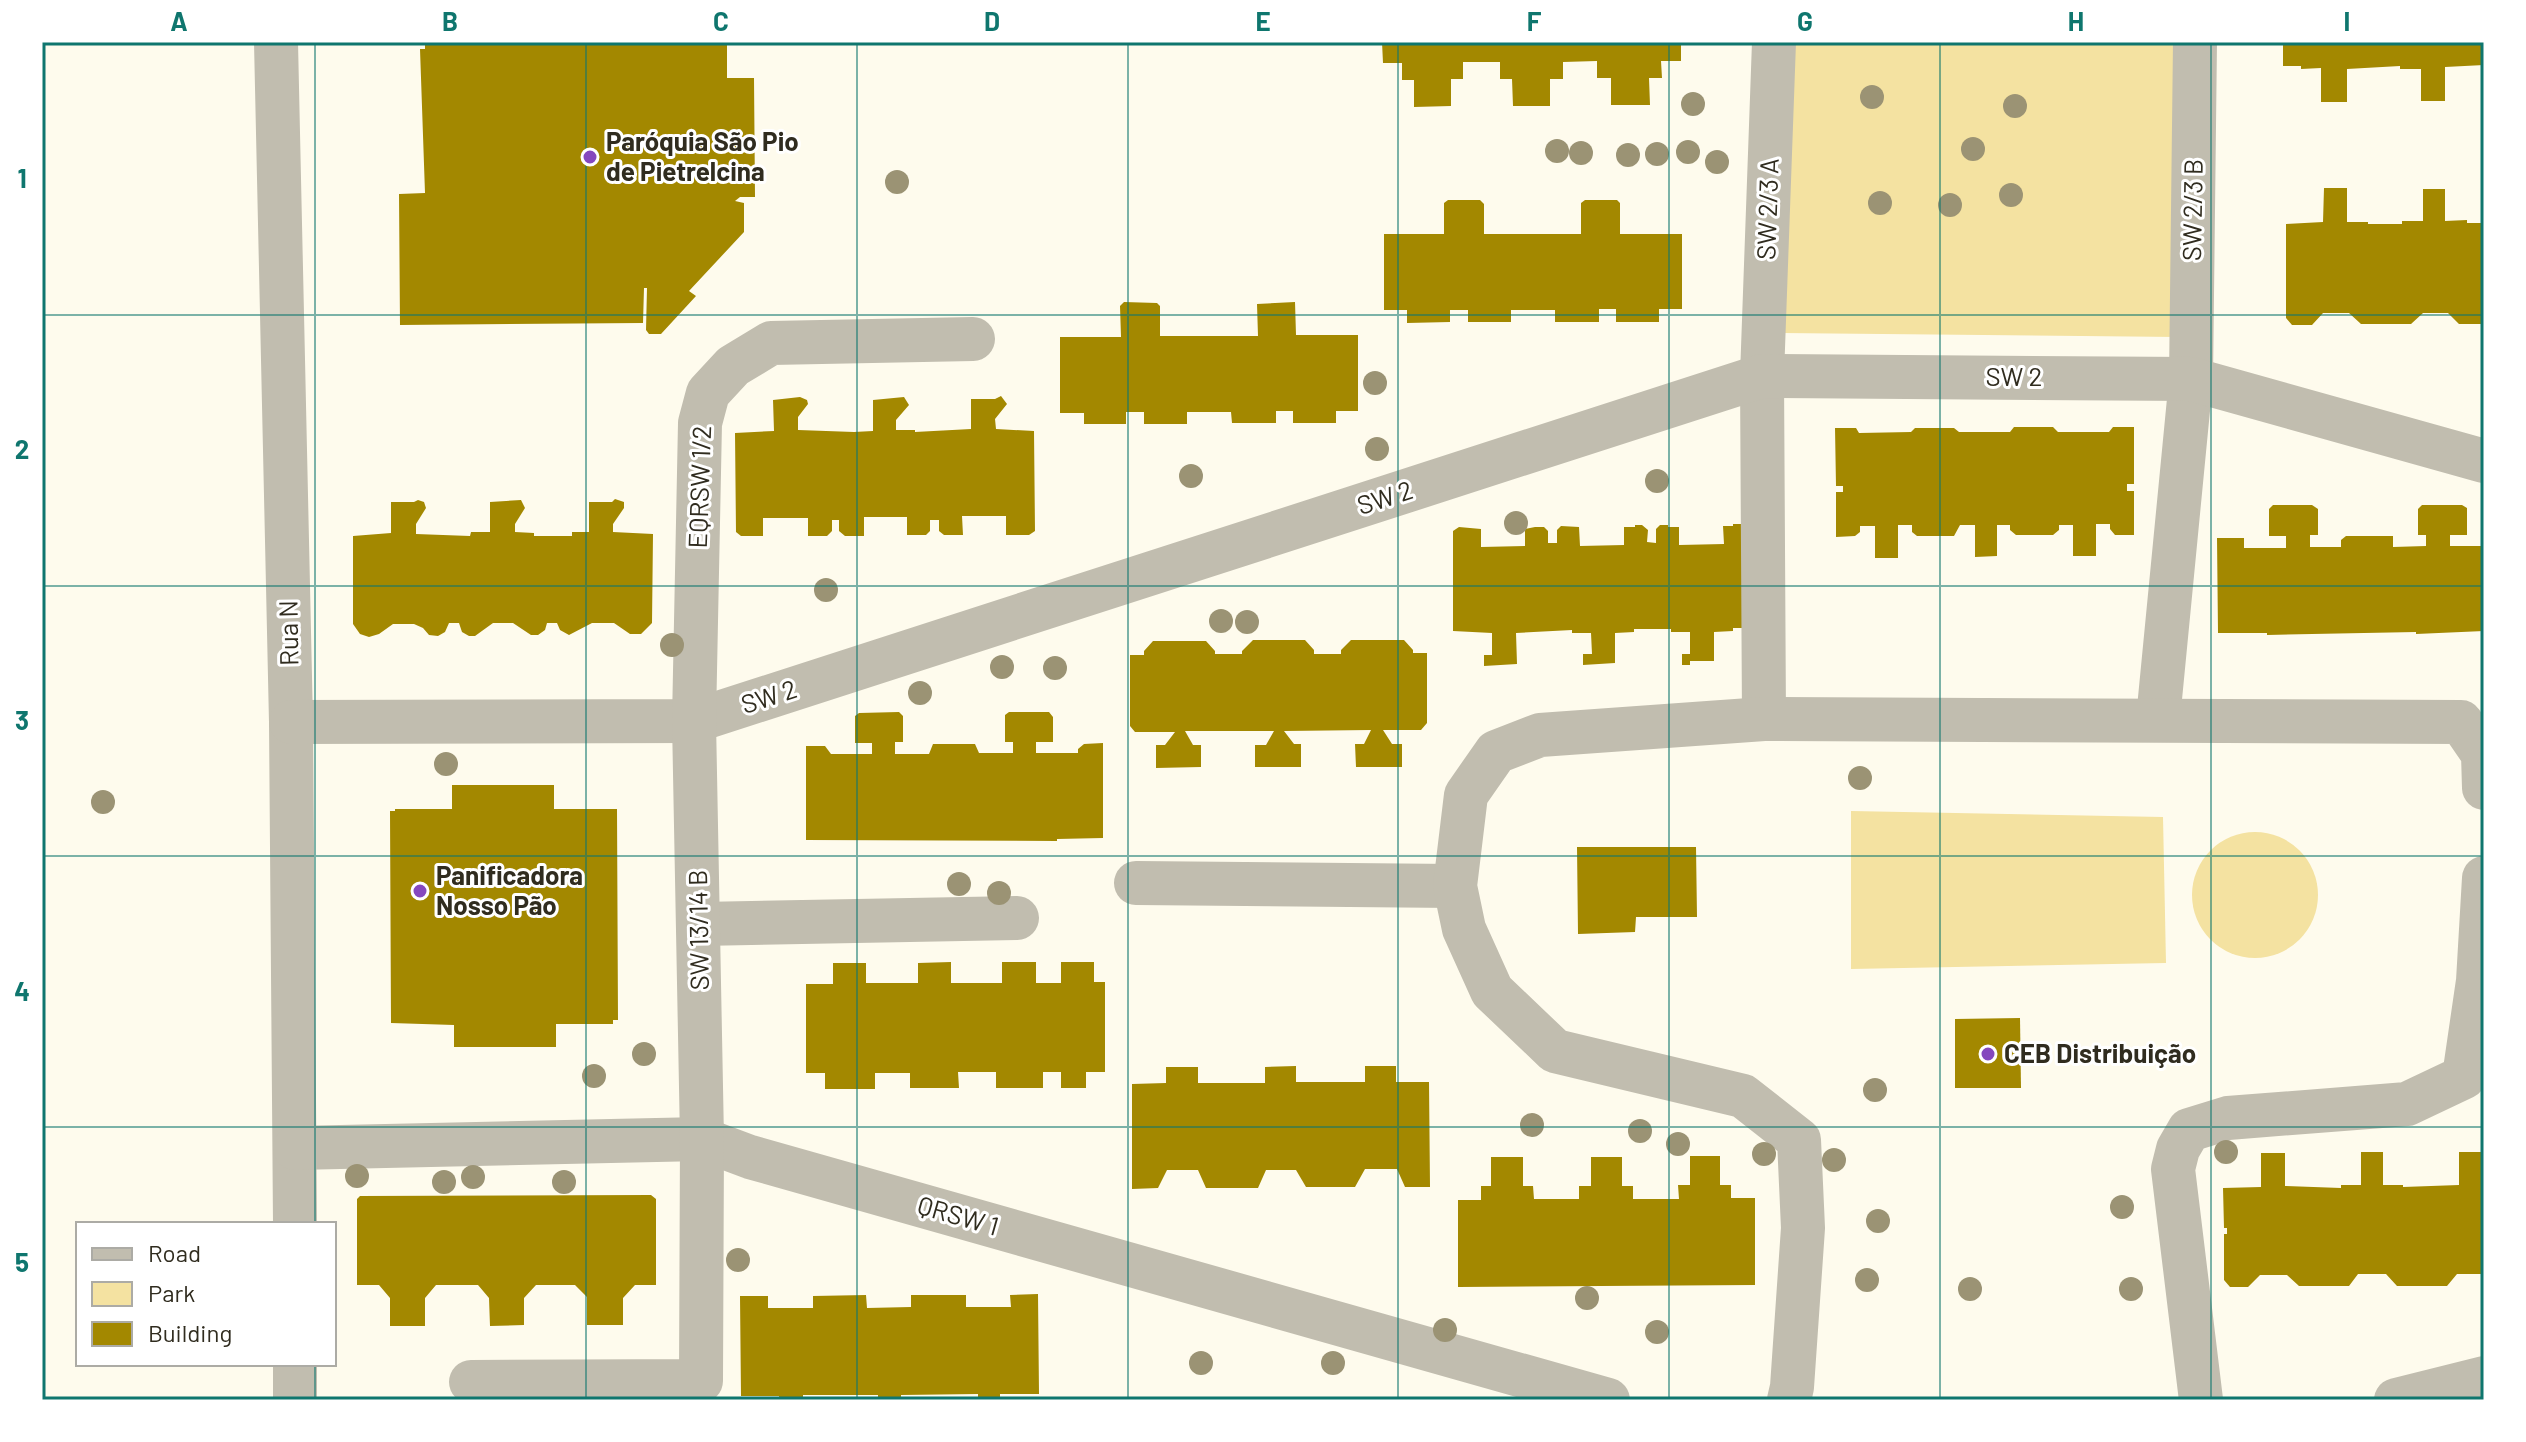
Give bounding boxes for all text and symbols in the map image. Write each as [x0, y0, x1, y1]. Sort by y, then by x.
text: A [170, 5, 188, 36]
text: B [442, 5, 458, 36]
text: C [713, 5, 729, 36]
text: D [984, 5, 1000, 36]
text: E [1255, 5, 1271, 36]
text: F [1527, 5, 1542, 36]
text: G [1797, 5, 1813, 36]
text: H [2068, 5, 2084, 36]
text: I [2344, 5, 2350, 36]
place label: Paróquia São Pio de Pietrelcina [606, 125, 799, 186]
marker: Paróquia São Pio de Pietrelcina [581, 148, 599, 166]
street label: SW 2/3 A [1749, 158, 1784, 260]
street label: SW 2/3 B [2175, 159, 2208, 261]
text: 1 [17, 162, 27, 193]
street label: SW 2 [1986, 360, 2042, 391]
street label: EQRSW 1/2 [681, 425, 716, 549]
text: 2 [15, 433, 29, 464]
street label: SW 2 [1353, 473, 1416, 520]
street label: Rua N [271, 600, 304, 666]
street label: SW 2 [737, 672, 800, 719]
text: 3 [15, 704, 29, 735]
place label: Panificadora Nosso Pão [436, 859, 583, 920]
street label: SW 13/14 B [681, 869, 714, 991]
marker: Panificadora Nosso Pão [411, 882, 429, 900]
text: 4 [14, 975, 30, 1006]
place label: CEB Distribuição [2004, 1037, 2196, 1068]
marker: CEB Distribuição [1979, 1045, 1997, 1063]
street label: QRSW 1 [914, 1188, 1003, 1241]
legend [76, 1222, 336, 1366]
text: Road [148, 1238, 201, 1267]
text: 5 [15, 1246, 29, 1277]
text: Park [148, 1278, 195, 1307]
text: Building [148, 1318, 232, 1347]

